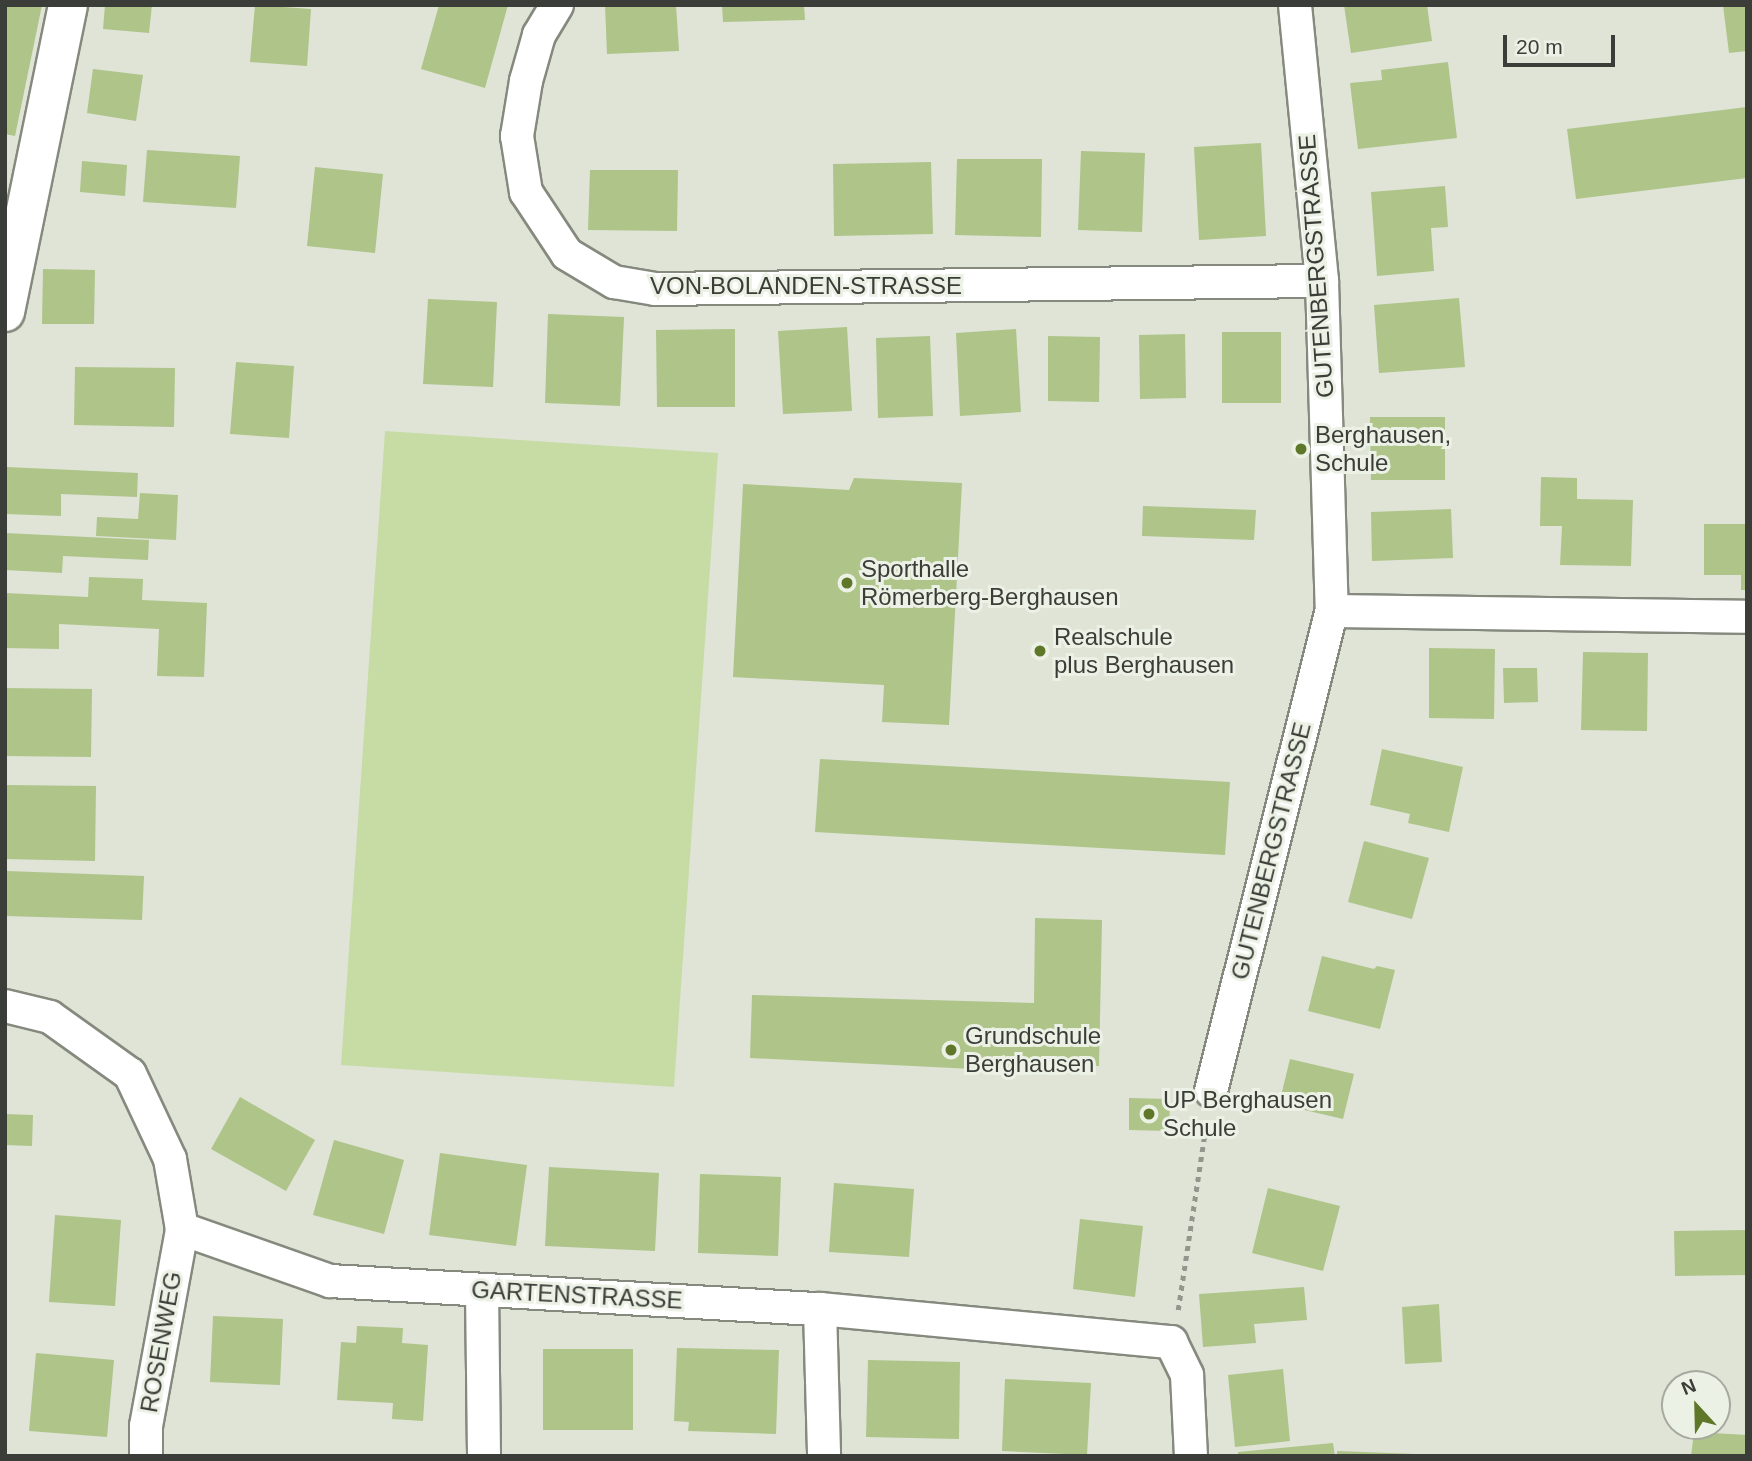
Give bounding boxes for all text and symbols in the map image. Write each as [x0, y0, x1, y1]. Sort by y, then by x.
scale bar [1507, 21, 1619, 65]
text: 20 m [1516, 35, 1563, 58]
street label: GUTENBERGSTRASSE [1292, 133, 1340, 399]
street label: VON-BOLANDEN-STRASSE [650, 272, 962, 300]
place label: Berghausen, Schule [1315, 421, 1451, 477]
marker: Berghausen, Schule [1293, 441, 1309, 457]
place label: Sporthalle Römerberg-Berghausen [861, 555, 1118, 611]
marker: Sporthalle Römerberg-Berghausen [839, 575, 855, 591]
place label: Realschule plus Berghausen [1054, 623, 1234, 679]
marker: Realschule plus Berghausen [1032, 643, 1048, 659]
street label: GUTENBERGSTRASSE [1225, 719, 1317, 983]
place label: Grundschule Berghausen [965, 1022, 1101, 1078]
marker: Grundschule Berghausen [943, 1042, 959, 1058]
place label: UP Berghausen Schule [1163, 1086, 1332, 1142]
marker: UP Berghausen Schule [1141, 1106, 1157, 1122]
street label: ROSENWEG [134, 1269, 188, 1415]
street label: GARTENSTRASSE [471, 1275, 683, 1315]
north arrow [1661, 1370, 1731, 1440]
text: N [1678, 1375, 1699, 1399]

